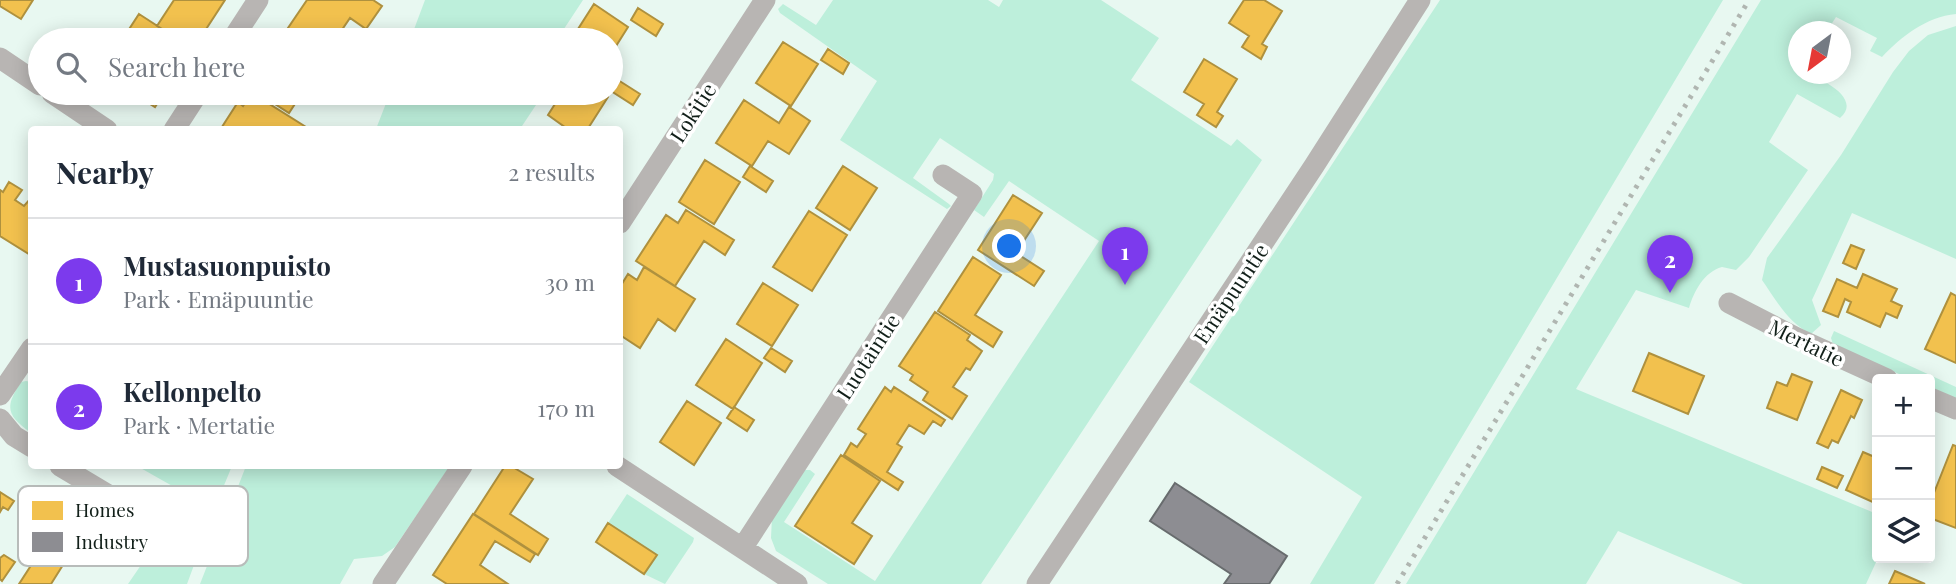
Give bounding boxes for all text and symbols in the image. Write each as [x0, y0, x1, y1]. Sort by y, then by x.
north arrow [1788, 21, 1851, 84]
search box [28, 28, 623, 105]
icon: search [52, 48, 90, 86]
text: Search here [108, 49, 245, 84]
street label: Lokitie [662, 77, 722, 147]
text: Nearby [56, 152, 154, 192]
text: 2 results [508, 156, 595, 187]
pin: 1 [1102, 227, 1148, 285]
your location [992, 229, 1026, 263]
pin: 2 [1647, 235, 1693, 293]
street label: Emäpuuntie [1186, 237, 1274, 349]
text: Mustasuonpuisto [123, 248, 331, 283]
text: 1 [75, 266, 83, 297]
text: 30 m [545, 266, 595, 297]
text: Park · Emäpuuntie [123, 283, 314, 314]
street label: Luotaintie [829, 308, 905, 404]
street label: Mertatie [1765, 312, 1849, 372]
text: Kellonpelto [123, 374, 262, 409]
map controls [1872, 374, 1935, 563]
button: + [1872, 374, 1935, 437]
text: 2 [73, 392, 85, 423]
text: 170 m [537, 392, 595, 423]
text: Park · Mertatie [123, 409, 275, 440]
button: − [1872, 437, 1935, 500]
legend [18, 486, 248, 566]
text: Homes [75, 496, 134, 522]
button: layers [1872, 500, 1935, 563]
text: Industry [75, 528, 149, 554]

